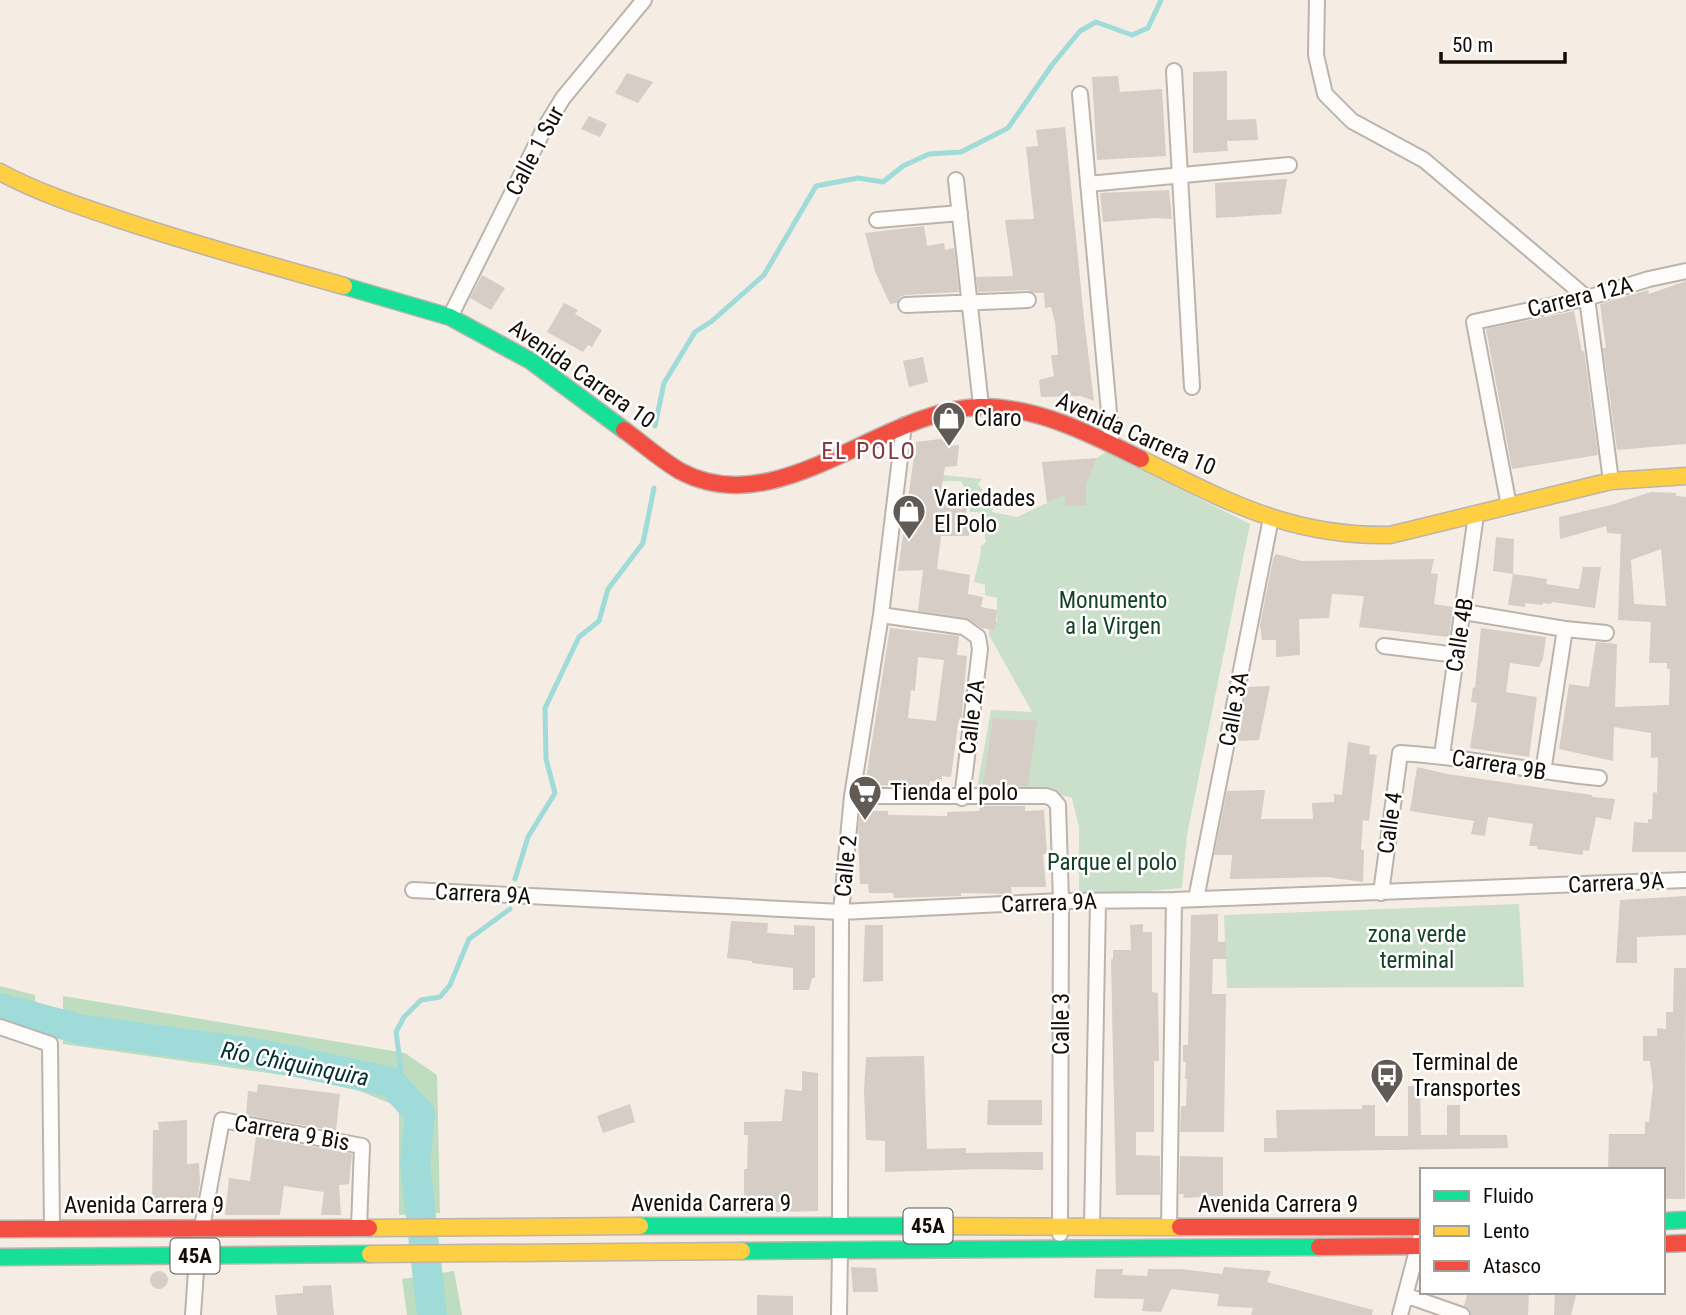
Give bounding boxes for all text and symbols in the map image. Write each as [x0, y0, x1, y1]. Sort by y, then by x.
scale bar [1441, 21, 1565, 65]
text: 50 m [1452, 33, 1493, 57]
street label: Calle 1 Sur [500, 102, 570, 200]
street label: Carrera 12A [1525, 271, 1635, 323]
street label: Avenida Carrera 10 [504, 314, 660, 434]
street label: Avenida Carrera 10 [1052, 387, 1220, 481]
shop icon: Claro [930, 399, 968, 448]
place label: Claro [974, 405, 1022, 432]
district label: EL POLO [821, 437, 917, 465]
place label: Variedades El Polo [934, 485, 1036, 538]
shop icon: Variedades El Polo [890, 492, 928, 541]
park label: Monumento a la Virgen [1059, 587, 1167, 640]
street label: Calle 4B [1441, 596, 1479, 674]
street label: Calle 3A [1214, 669, 1254, 749]
street label: Calle 2A [954, 678, 990, 756]
street label: Carrera 9B [1450, 744, 1548, 786]
supermarket icon: Tienda el polo [846, 773, 884, 822]
place label: Tienda el polo [890, 779, 1018, 806]
street label: Calle 4 [1372, 790, 1408, 856]
street label: Calle 2 [829, 834, 863, 898]
park label: Parque el polo [1047, 849, 1177, 876]
street label: Carrera 9A [1567, 867, 1665, 899]
street label: Carrera 9A [434, 878, 532, 910]
street label: Carrera 9A [1000, 888, 1098, 918]
park label: zona verde terminal [1368, 921, 1466, 974]
street label: Calle 3 [1048, 993, 1075, 1055]
water label: Río Chiquinquira [219, 1036, 371, 1092]
place label: Terminal de Transportes [1412, 1049, 1521, 1102]
bus stop icon: Terminal de Transportes [1368, 1056, 1406, 1105]
street label: Carrera 9 Bis [232, 1110, 352, 1156]
legend [1420, 1168, 1665, 1294]
text: Fluido [1483, 1184, 1534, 1208]
street label: Avenida Carrera 9 [631, 1190, 791, 1217]
street label: Avenida Carrera 9 [1198, 1191, 1358, 1218]
street label: Avenida Carrera 9 [64, 1192, 224, 1219]
road number: 45A [904, 1208, 953, 1244]
text: Lento [1483, 1219, 1530, 1243]
road number: 45A [170, 1238, 220, 1274]
text: Atasco [1483, 1254, 1541, 1278]

